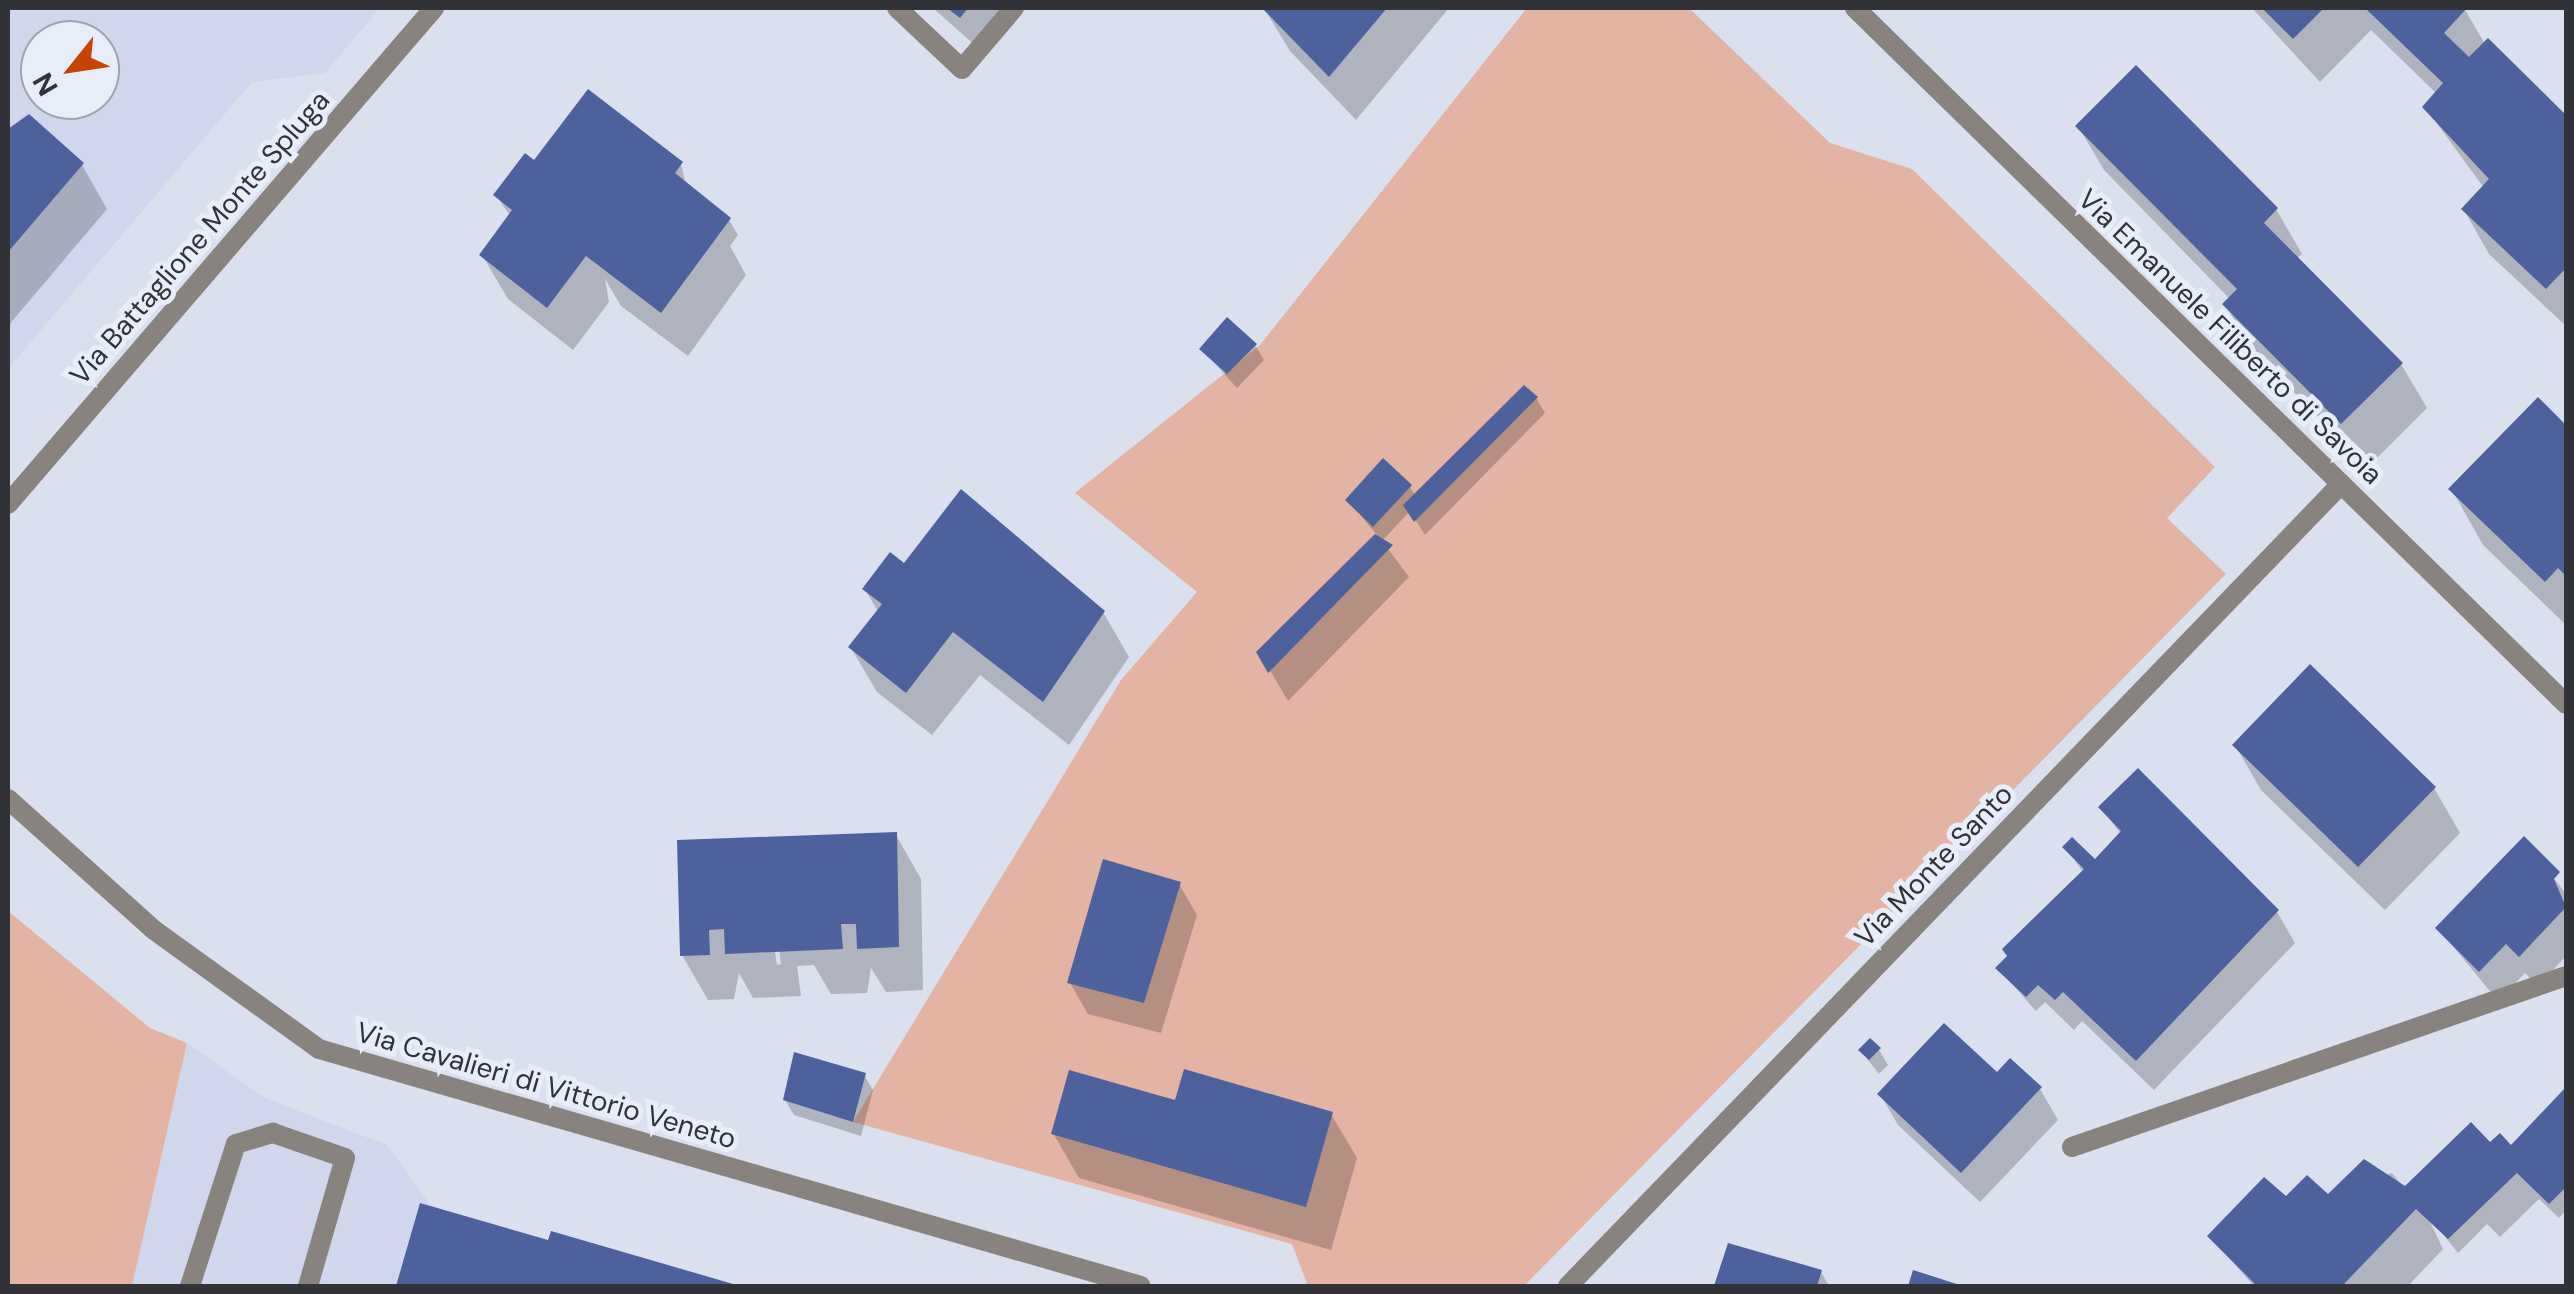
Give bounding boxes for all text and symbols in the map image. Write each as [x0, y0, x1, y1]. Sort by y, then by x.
north arrow [20, 20, 120, 120]
text: N [24, 66, 66, 102]
street label: Via Battaglione Monte Spluga [63, 84, 337, 392]
street label: Via Emanuele Filiberto di Savoia [2071, 182, 2389, 492]
street label: Via Monte Santo [1848, 778, 2020, 954]
street label: Via Cavalieri di Vittorio Veneto [352, 1016, 740, 1156]

